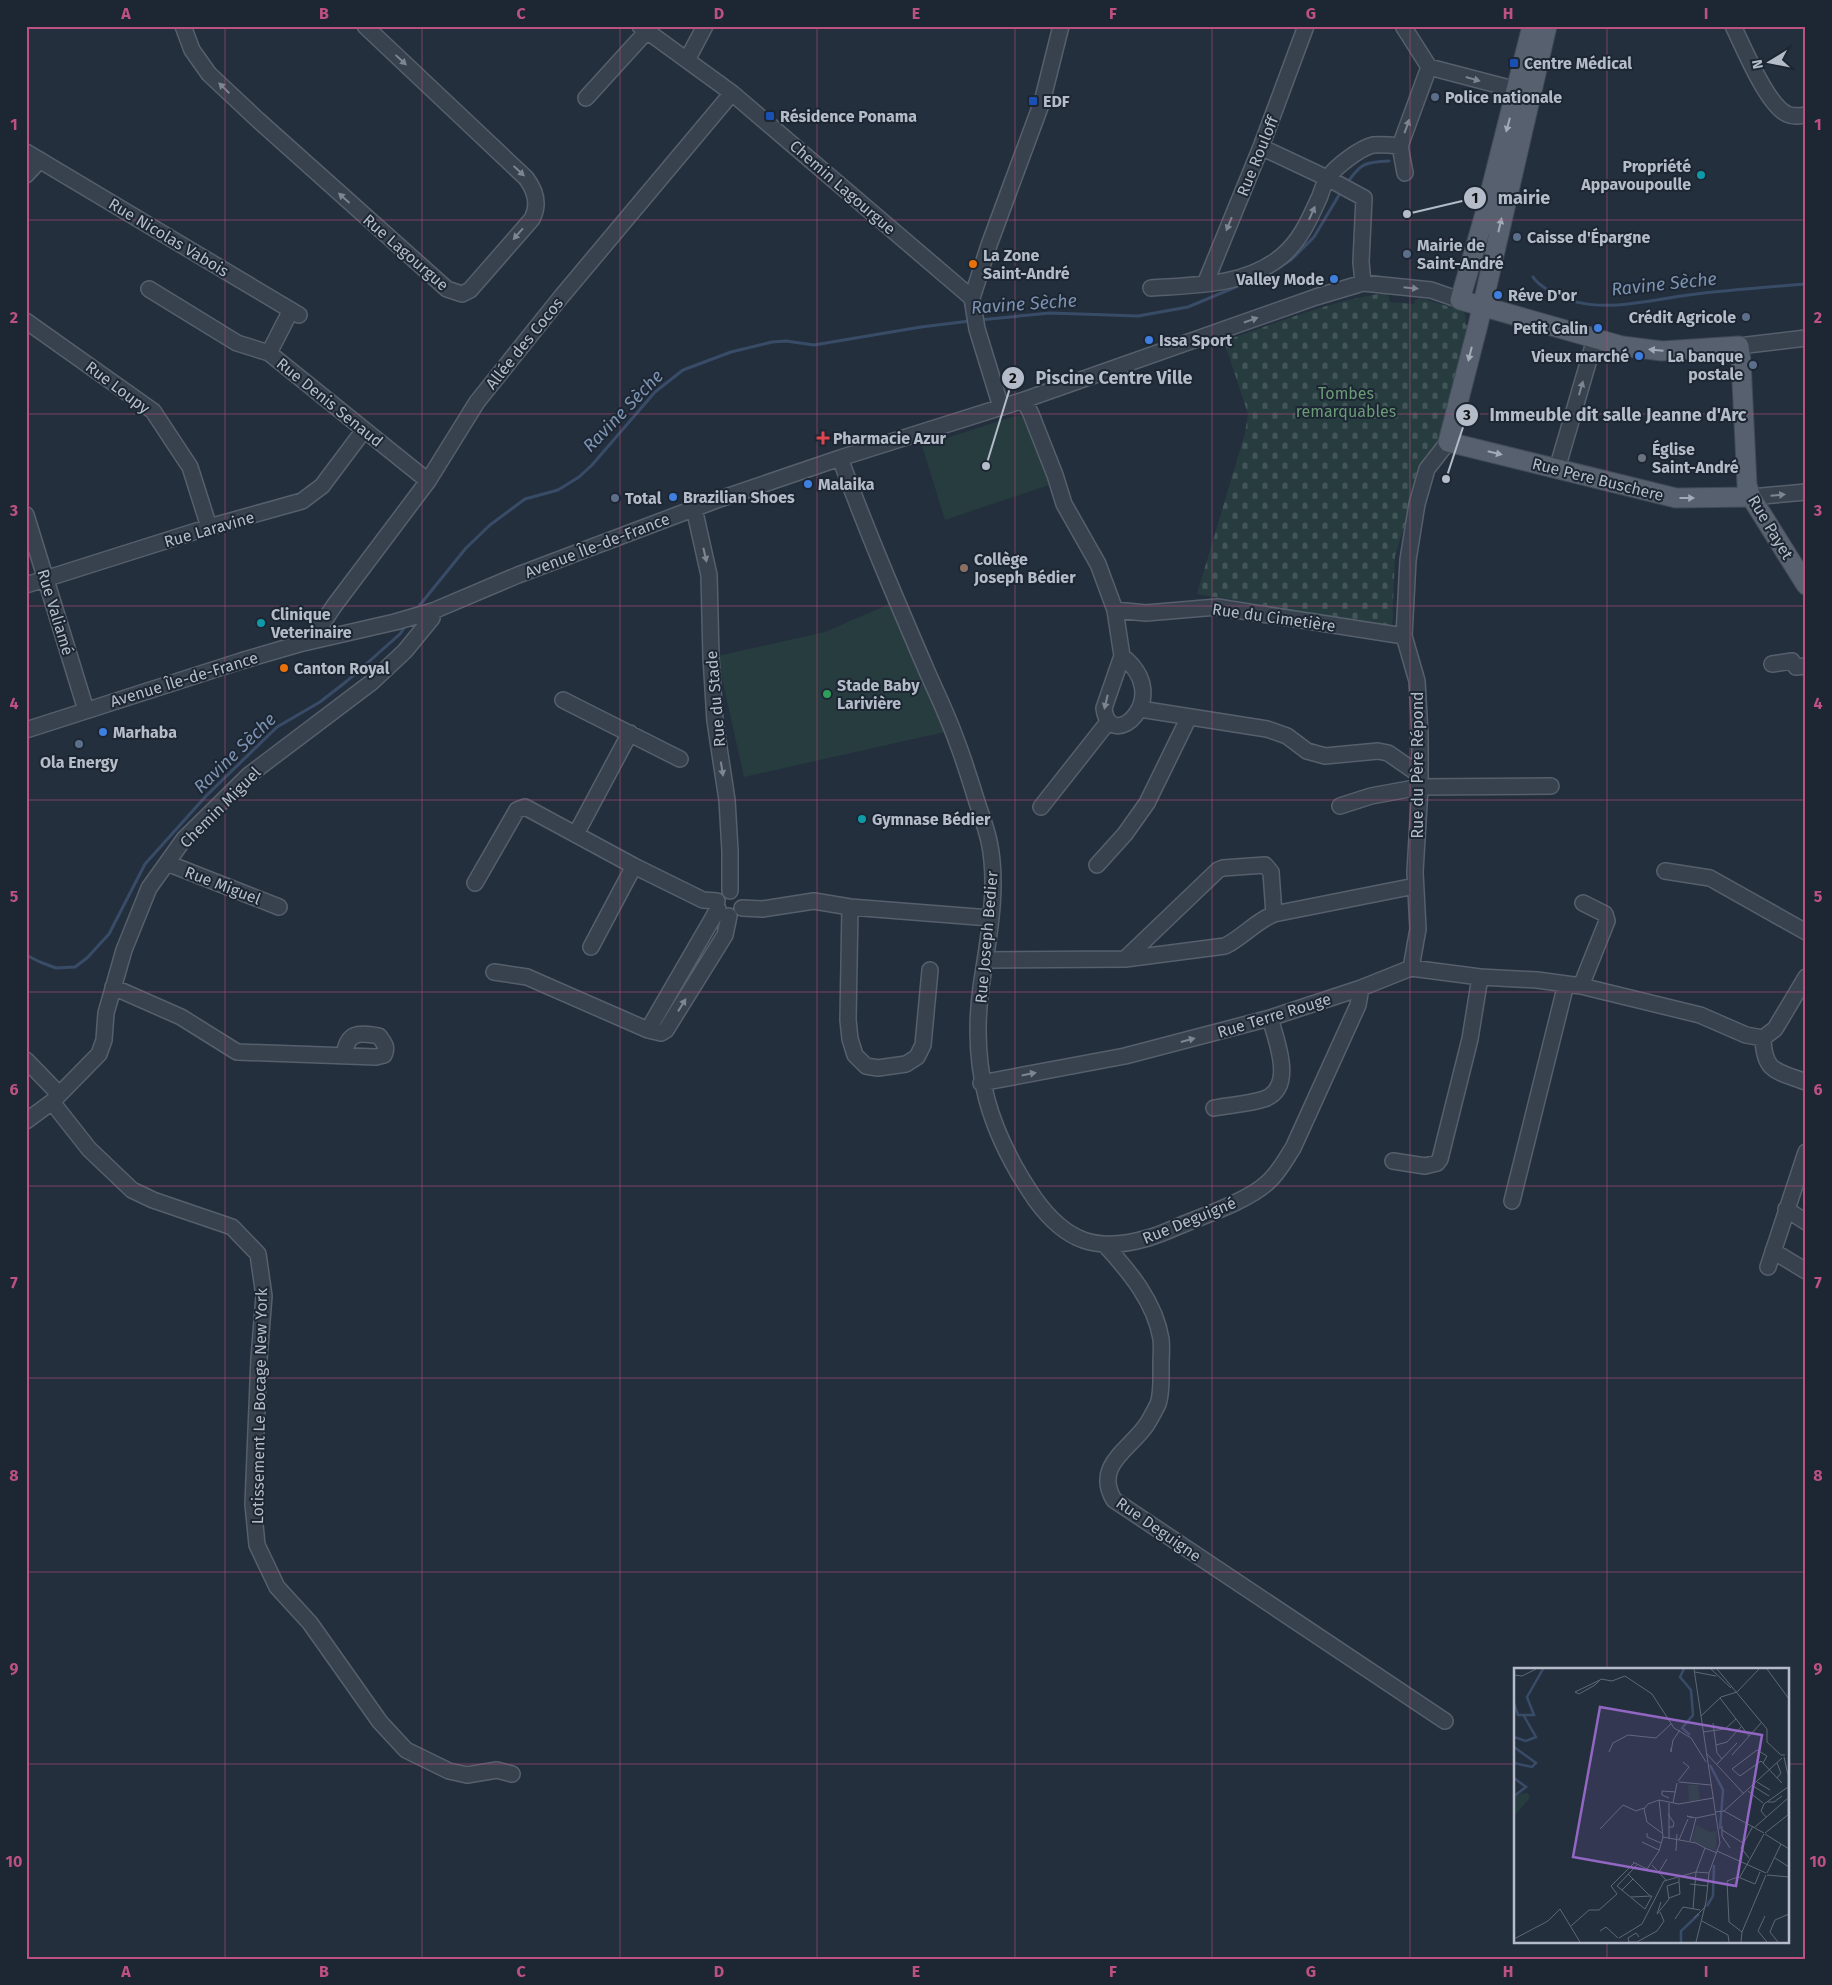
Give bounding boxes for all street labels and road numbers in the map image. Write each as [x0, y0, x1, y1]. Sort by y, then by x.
street label: Rue Rouloff [1233, 112, 1283, 199]
street label: Chemin Lagourgue [786, 136, 899, 238]
street label: Rue Nicolas Vabois [105, 194, 232, 281]
street label: Rue Lagourgue [359, 210, 452, 295]
street label: Allée des Cocos [482, 294, 567, 393]
street label: Rue Denis Senaud [273, 354, 387, 451]
street label: Rue Loupy [82, 357, 154, 418]
street label: Rue Pere Buschere [1530, 454, 1666, 505]
street label: Rue Payet [1744, 492, 1797, 563]
street label: Rue Laravine [162, 508, 256, 551]
street label: Avenue Île-de-France [522, 508, 672, 582]
street label: Rue Valiamé [33, 567, 78, 658]
street label: Rue du Cimetière [1211, 599, 1337, 636]
street label: Avenue Île-de-France [108, 647, 260, 711]
street label: Rue du Stade [702, 650, 729, 748]
street label: Rue du Père Répond [1408, 691, 1427, 839]
street label: Chemin Miguel [176, 763, 265, 852]
street label: Rue Miguel [182, 862, 264, 909]
street label: Rue Joseph Bedier [971, 869, 1002, 1004]
street label: Rue Terre Rouge [1215, 989, 1333, 1042]
street label: Rue Deguigné [1140, 1193, 1239, 1248]
street label: Lotissement Le Bocage New York [248, 1287, 271, 1524]
street label: Rue Deguigne [1113, 1493, 1205, 1566]

